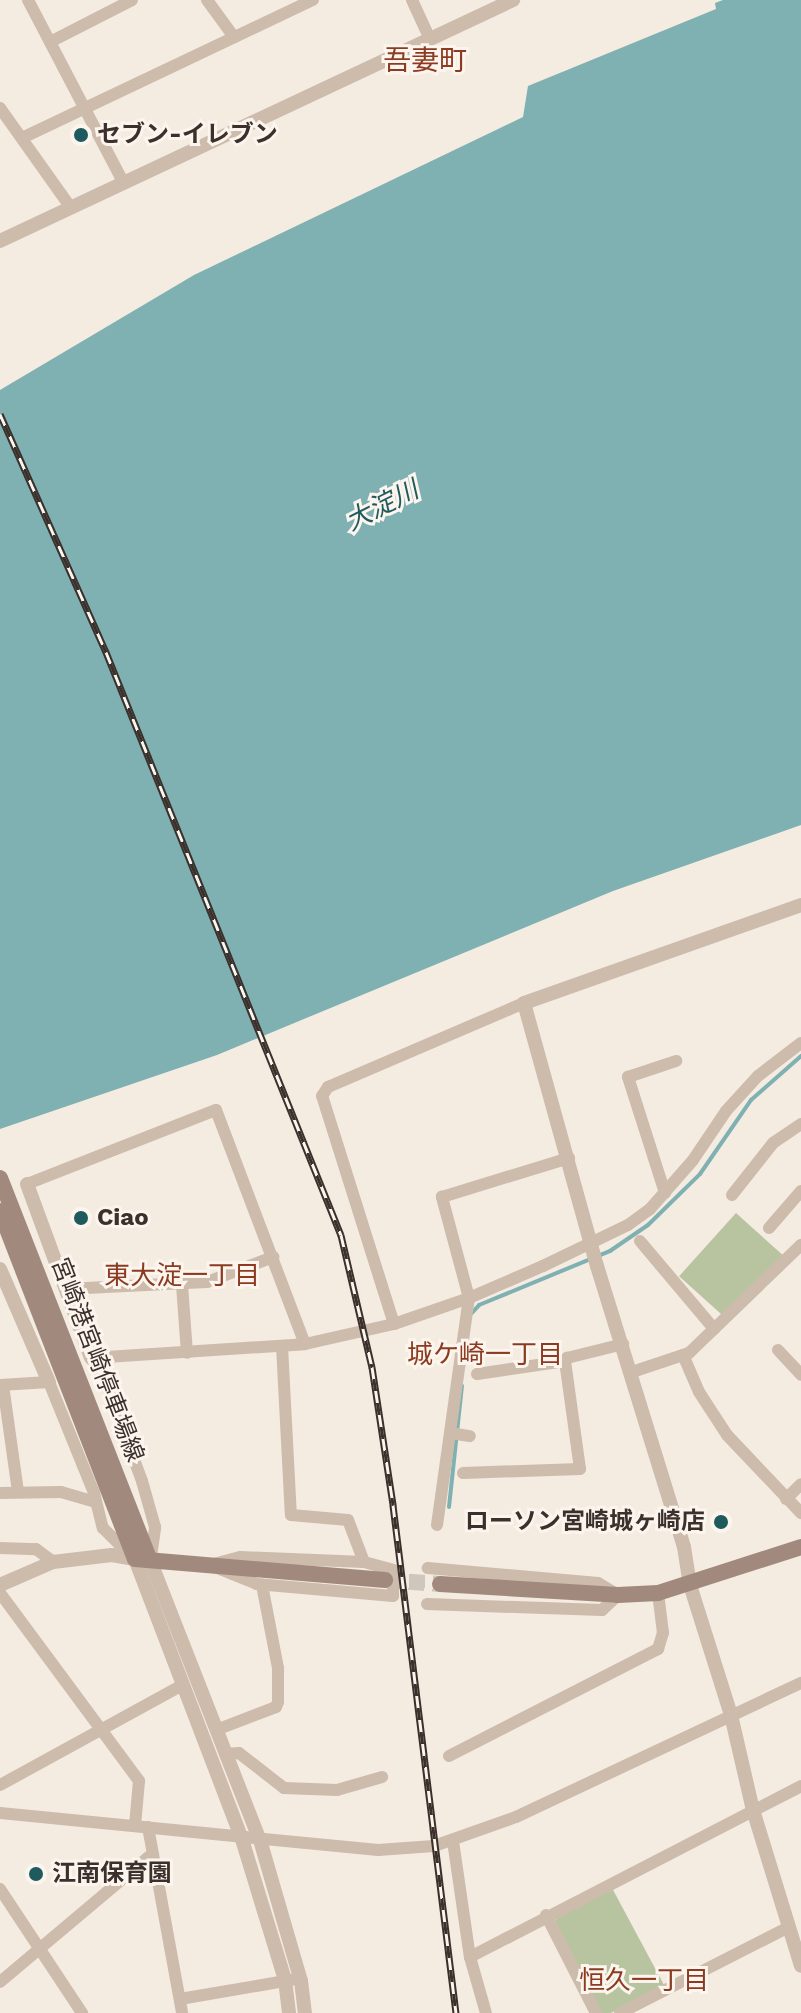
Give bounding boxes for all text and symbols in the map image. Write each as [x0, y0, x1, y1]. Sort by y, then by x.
district label: 吾妻町 [383, 44, 467, 78]
place label: セブン-イレブン [97, 121, 278, 149]
marker: セブン-イレブン [72, 126, 90, 144]
water label: 大淀川 [340, 474, 424, 538]
place label: Ciao [97, 1204, 149, 1232]
marker: Ciao [72, 1209, 90, 1227]
street label: 宮崎港宮崎停車場線 [45, 1254, 149, 1466]
district label: 東大淀一丁目 [104, 1260, 260, 1292]
district label: 城ケ崎一丁目 [407, 1339, 563, 1371]
place label: ローソン宮崎城ヶ崎店 [465, 1508, 705, 1536]
marker: ローソン宮崎城ヶ崎店 [712, 1513, 730, 1531]
place label: 江南保育園 [52, 1860, 172, 1888]
marker: 江南保育園 [27, 1865, 45, 1883]
district label: 恒久一丁目 [579, 1965, 709, 1997]

